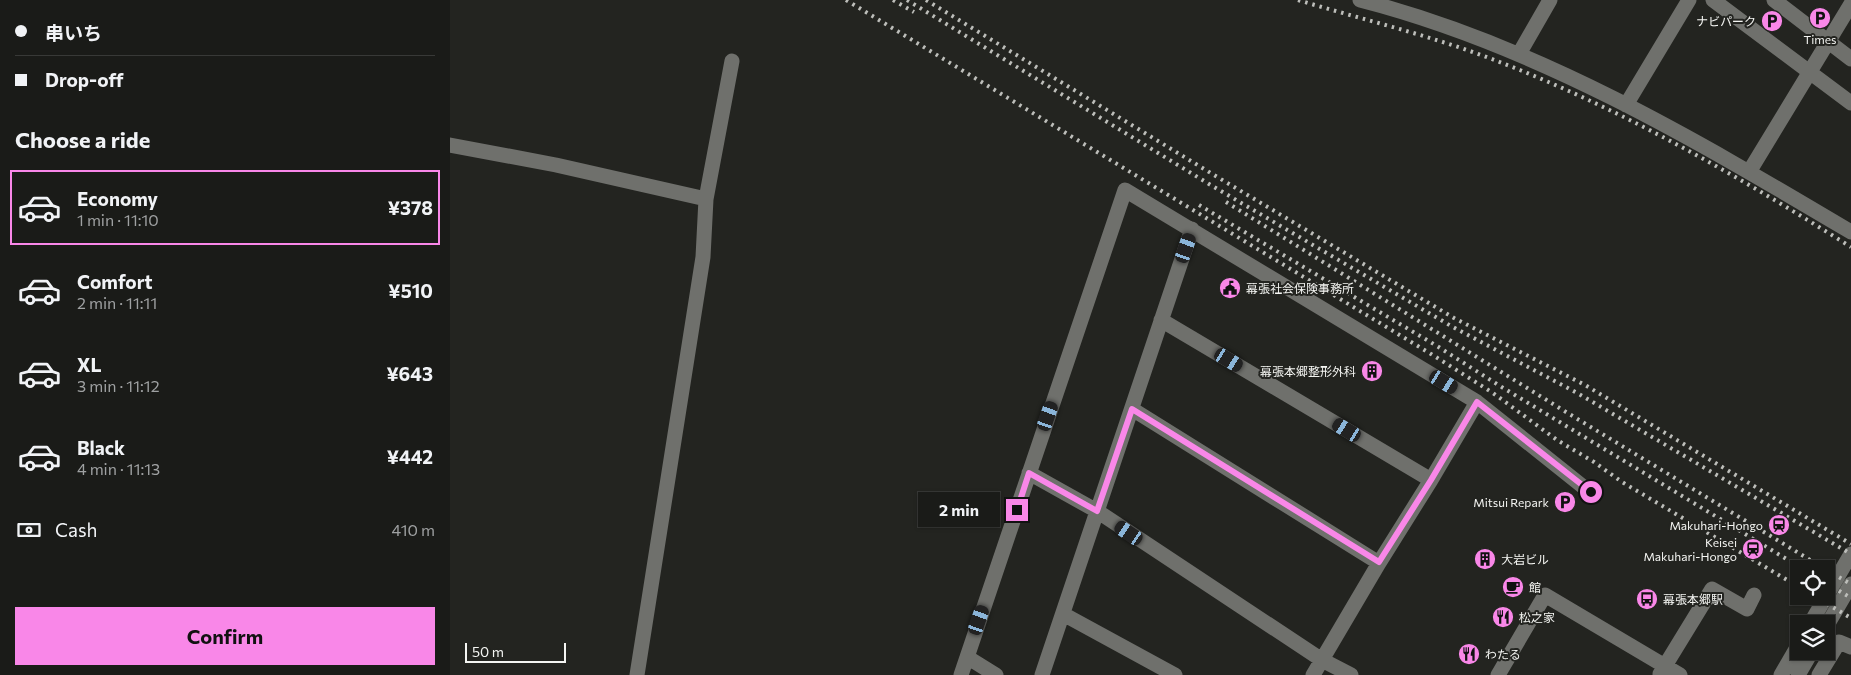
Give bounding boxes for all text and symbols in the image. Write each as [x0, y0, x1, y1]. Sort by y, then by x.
parking icon: Times [1808, 6, 1832, 30]
parking icon: ナビパーク [1760, 9, 1784, 33]
place label: ナビパーク [1696, 14, 1756, 28]
text: 串いち [45, 21, 102, 44]
place label: Times [1803, 32, 1837, 46]
text: Drop-off [45, 68, 124, 91]
text: Choose a ride [15, 126, 150, 153]
icon: car [17, 185, 62, 230]
text: Economy [77, 187, 158, 210]
text: ¥378 [388, 196, 433, 219]
text: 1 min · 11:10 [77, 210, 159, 229]
car [1174, 231, 1197, 265]
icon: car [17, 268, 62, 313]
text: Comfort [77, 270, 153, 293]
public building icon: 幕張社会保険事務所 [1218, 276, 1242, 300]
text: ¥510 [388, 279, 433, 302]
place label: 幕張社会保険事務所 [1246, 281, 1354, 295]
text: 2 min · 11:11 [77, 293, 157, 312]
car [1212, 346, 1245, 374]
icon: car [17, 351, 62, 396]
text: XL [77, 353, 102, 376]
building icon: 幕張本郷整形外科 [1360, 359, 1384, 383]
text: ¥643 [386, 362, 433, 385]
place label: 幕張本郷整形外科 [1260, 364, 1356, 378]
car [1427, 368, 1460, 396]
text: 3 min · 11:12 [77, 376, 160, 395]
car [1036, 399, 1059, 433]
car [1330, 416, 1363, 444]
icon: car [17, 434, 62, 479]
text: Black [77, 436, 125, 459]
text: ¥442 [387, 445, 433, 468]
text: 4 min · 11:13 [77, 459, 160, 478]
route start [1580, 481, 1602, 503]
parking icon: Mitsui Repark [1553, 490, 1577, 514]
callout: 2 min [917, 492, 1000, 528]
place label: Mitsui Repark [1473, 495, 1549, 509]
route end [1006, 499, 1028, 521]
text: 2 min [939, 500, 979, 519]
station icon: Makuhari-Hongo [1767, 513, 1791, 537]
icon: cash [15, 516, 43, 544]
text: Cash [55, 518, 97, 541]
car [1112, 518, 1145, 548]
place label: Makuhari-Hongo [1669, 518, 1763, 532]
text: 410 m [392, 520, 435, 539]
place label: Keisei Makuhari-Hongo [1643, 535, 1737, 563]
station icon: Keisei Makuhari-Hongo [1741, 537, 1765, 561]
building icon: 大岩ビル [1473, 547, 1497, 571]
place label: 大岩ビル [1501, 552, 1549, 566]
map controls [1790, 560, 1835, 660]
button: locate [1790, 560, 1835, 605]
cafe icon: 館 [1501, 575, 1525, 599]
place label: 館 [1529, 580, 1541, 594]
bus stop icon: 幕張本郷駅 [1635, 587, 1659, 611]
place label: 幕張本郷駅 [1663, 592, 1723, 606]
car [967, 603, 990, 637]
restaurant icon: 松之家 [1491, 605, 1515, 629]
button: Confirm [15, 607, 435, 665]
place label: 松之家 [1519, 610, 1555, 624]
button: layers [1790, 615, 1835, 660]
scale bar [465, 640, 566, 663]
restaurant icon: わたる [1457, 642, 1481, 666]
text: 50 m [472, 643, 504, 660]
place label: わたる [1485, 647, 1521, 661]

